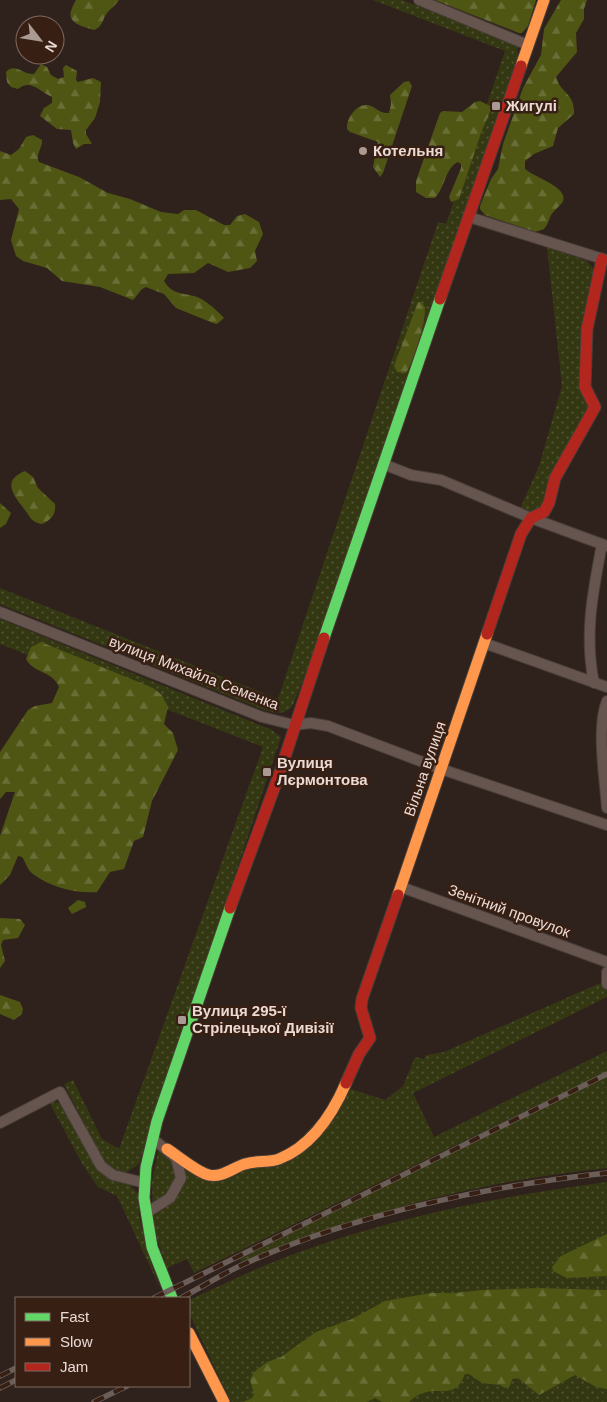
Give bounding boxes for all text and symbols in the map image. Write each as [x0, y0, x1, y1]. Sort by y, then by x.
north arrow [15, 15, 65, 65]
text: N [42, 38, 61, 55]
place label: Жигулі [505, 97, 557, 114]
marker: Жигулі [490, 100, 502, 112]
place label: Котельня [373, 142, 443, 159]
marker: Котельня [357, 145, 369, 157]
street label: вулиця Михайла Семенка [107, 632, 282, 713]
street label: Вільна вулиця [400, 719, 449, 819]
place label: Вулиця Лєрмонтова [277, 754, 368, 788]
marker: Вулиця Лєрмонтова [261, 766, 273, 778]
street label: Зенітний провулок [446, 881, 573, 941]
place label: Вулиця 295-ї Стрілецької Дивізії [192, 1002, 334, 1036]
marker: Вулиця 295-ї Стрілецької Дивізії [176, 1014, 188, 1026]
legend [15, 1297, 190, 1387]
text: Fast [60, 1308, 90, 1325]
text: Slow [60, 1333, 93, 1350]
text: Jam [60, 1358, 88, 1375]

